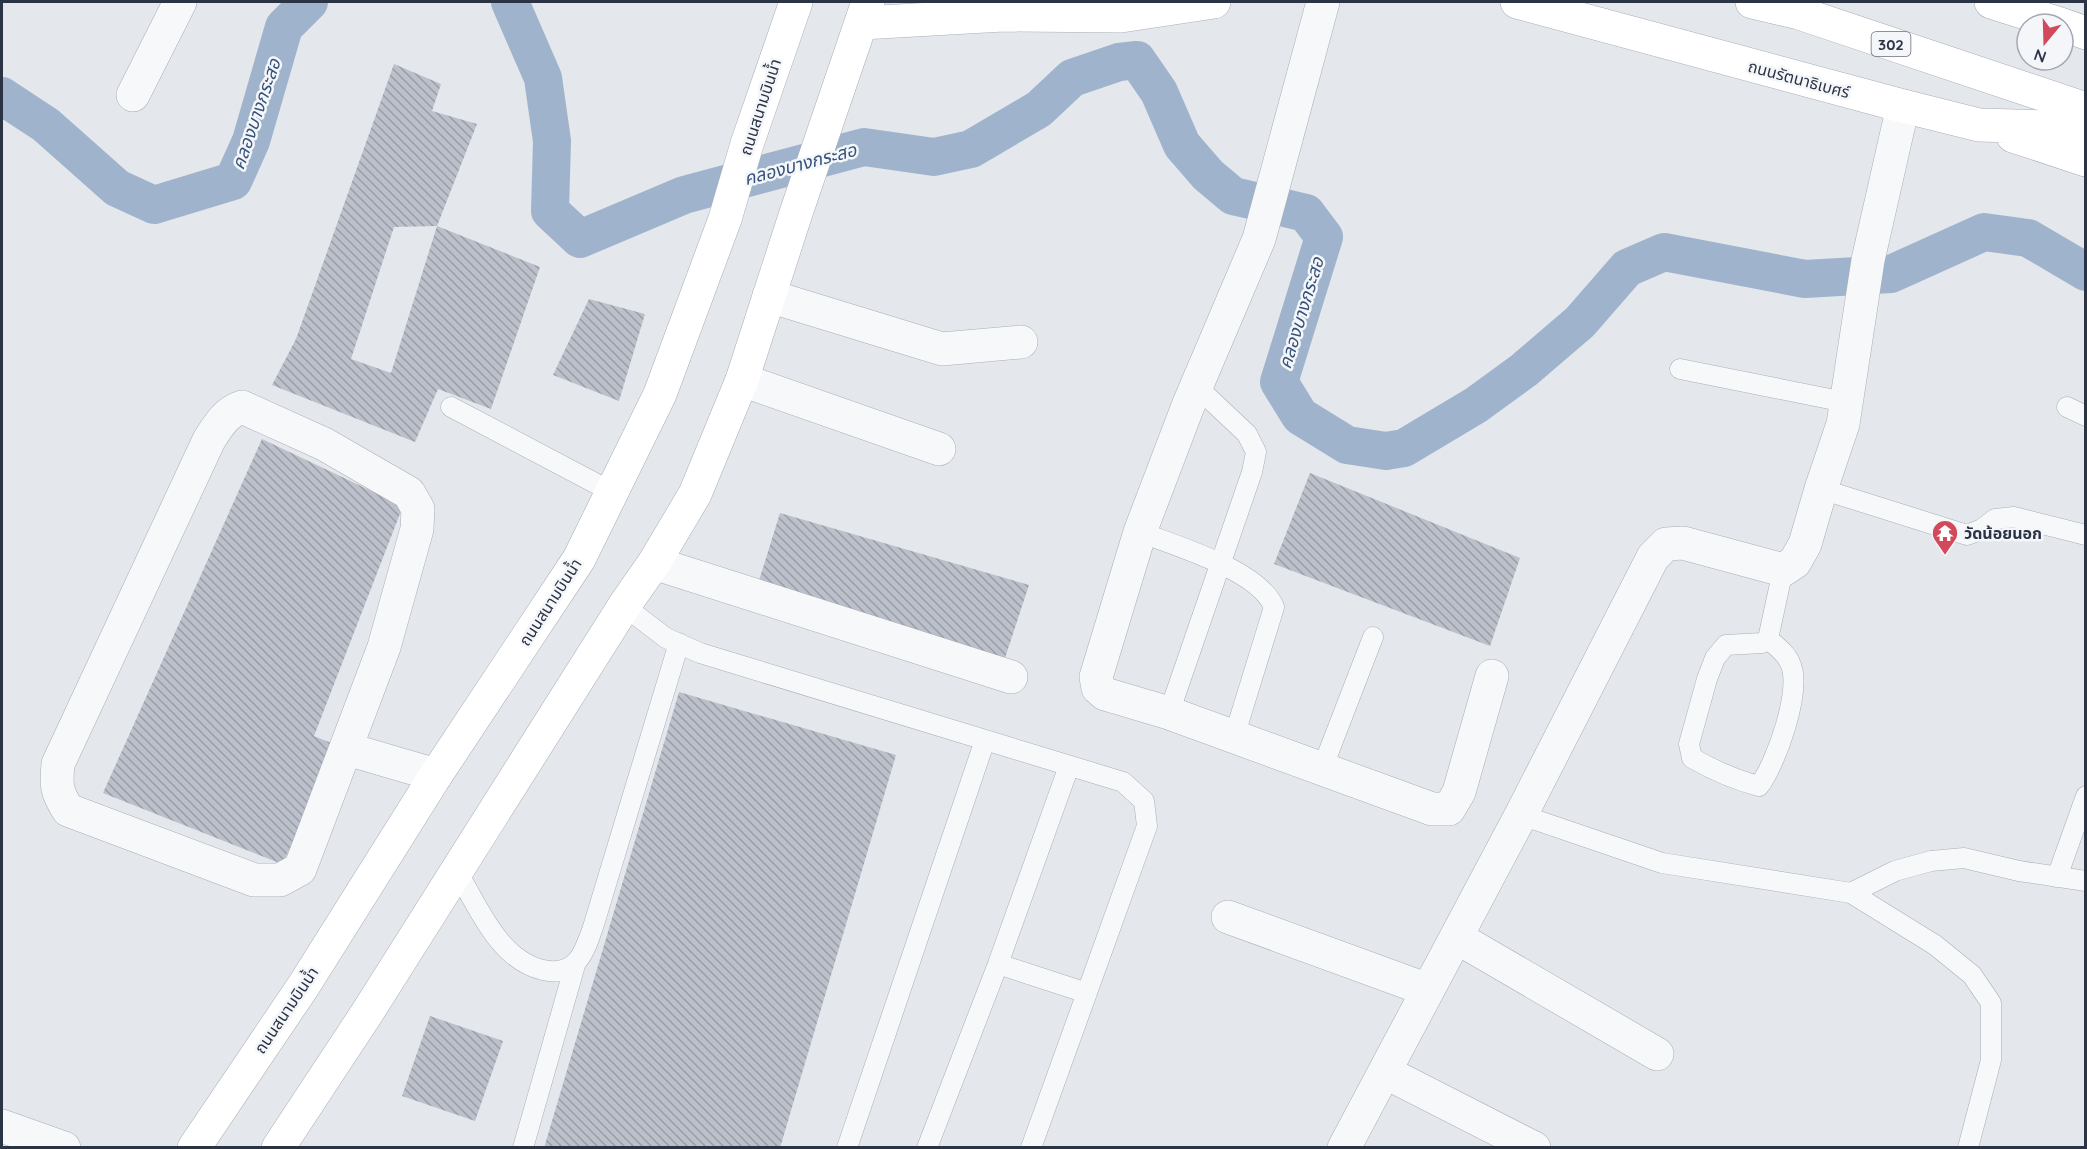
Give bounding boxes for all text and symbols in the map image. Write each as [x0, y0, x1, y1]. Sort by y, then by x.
north arrow [2015, 12, 2075, 72]
road number: 302 [1872, 32, 1910, 56]
text: N [2031, 45, 2049, 68]
water label: คลองบางกระสอ [226, 55, 286, 172]
street label: ถนนสนามบินน้ำ [734, 56, 785, 158]
street label: ถนนรัตนาธิเบศร์ [1746, 56, 1853, 102]
water label: คลองบางกระสอ [741, 138, 859, 190]
water label: คลองบางกระสอ [1273, 254, 1329, 372]
temple icon: วัดน้อยนอก [1930, 518, 1960, 556]
place label: วัดน้อยนอก [1964, 523, 2042, 543]
street label: ถนนสนามบินน้ำ [513, 554, 586, 650]
street label: ถนนสนามบินน้ำ [249, 962, 322, 1057]

